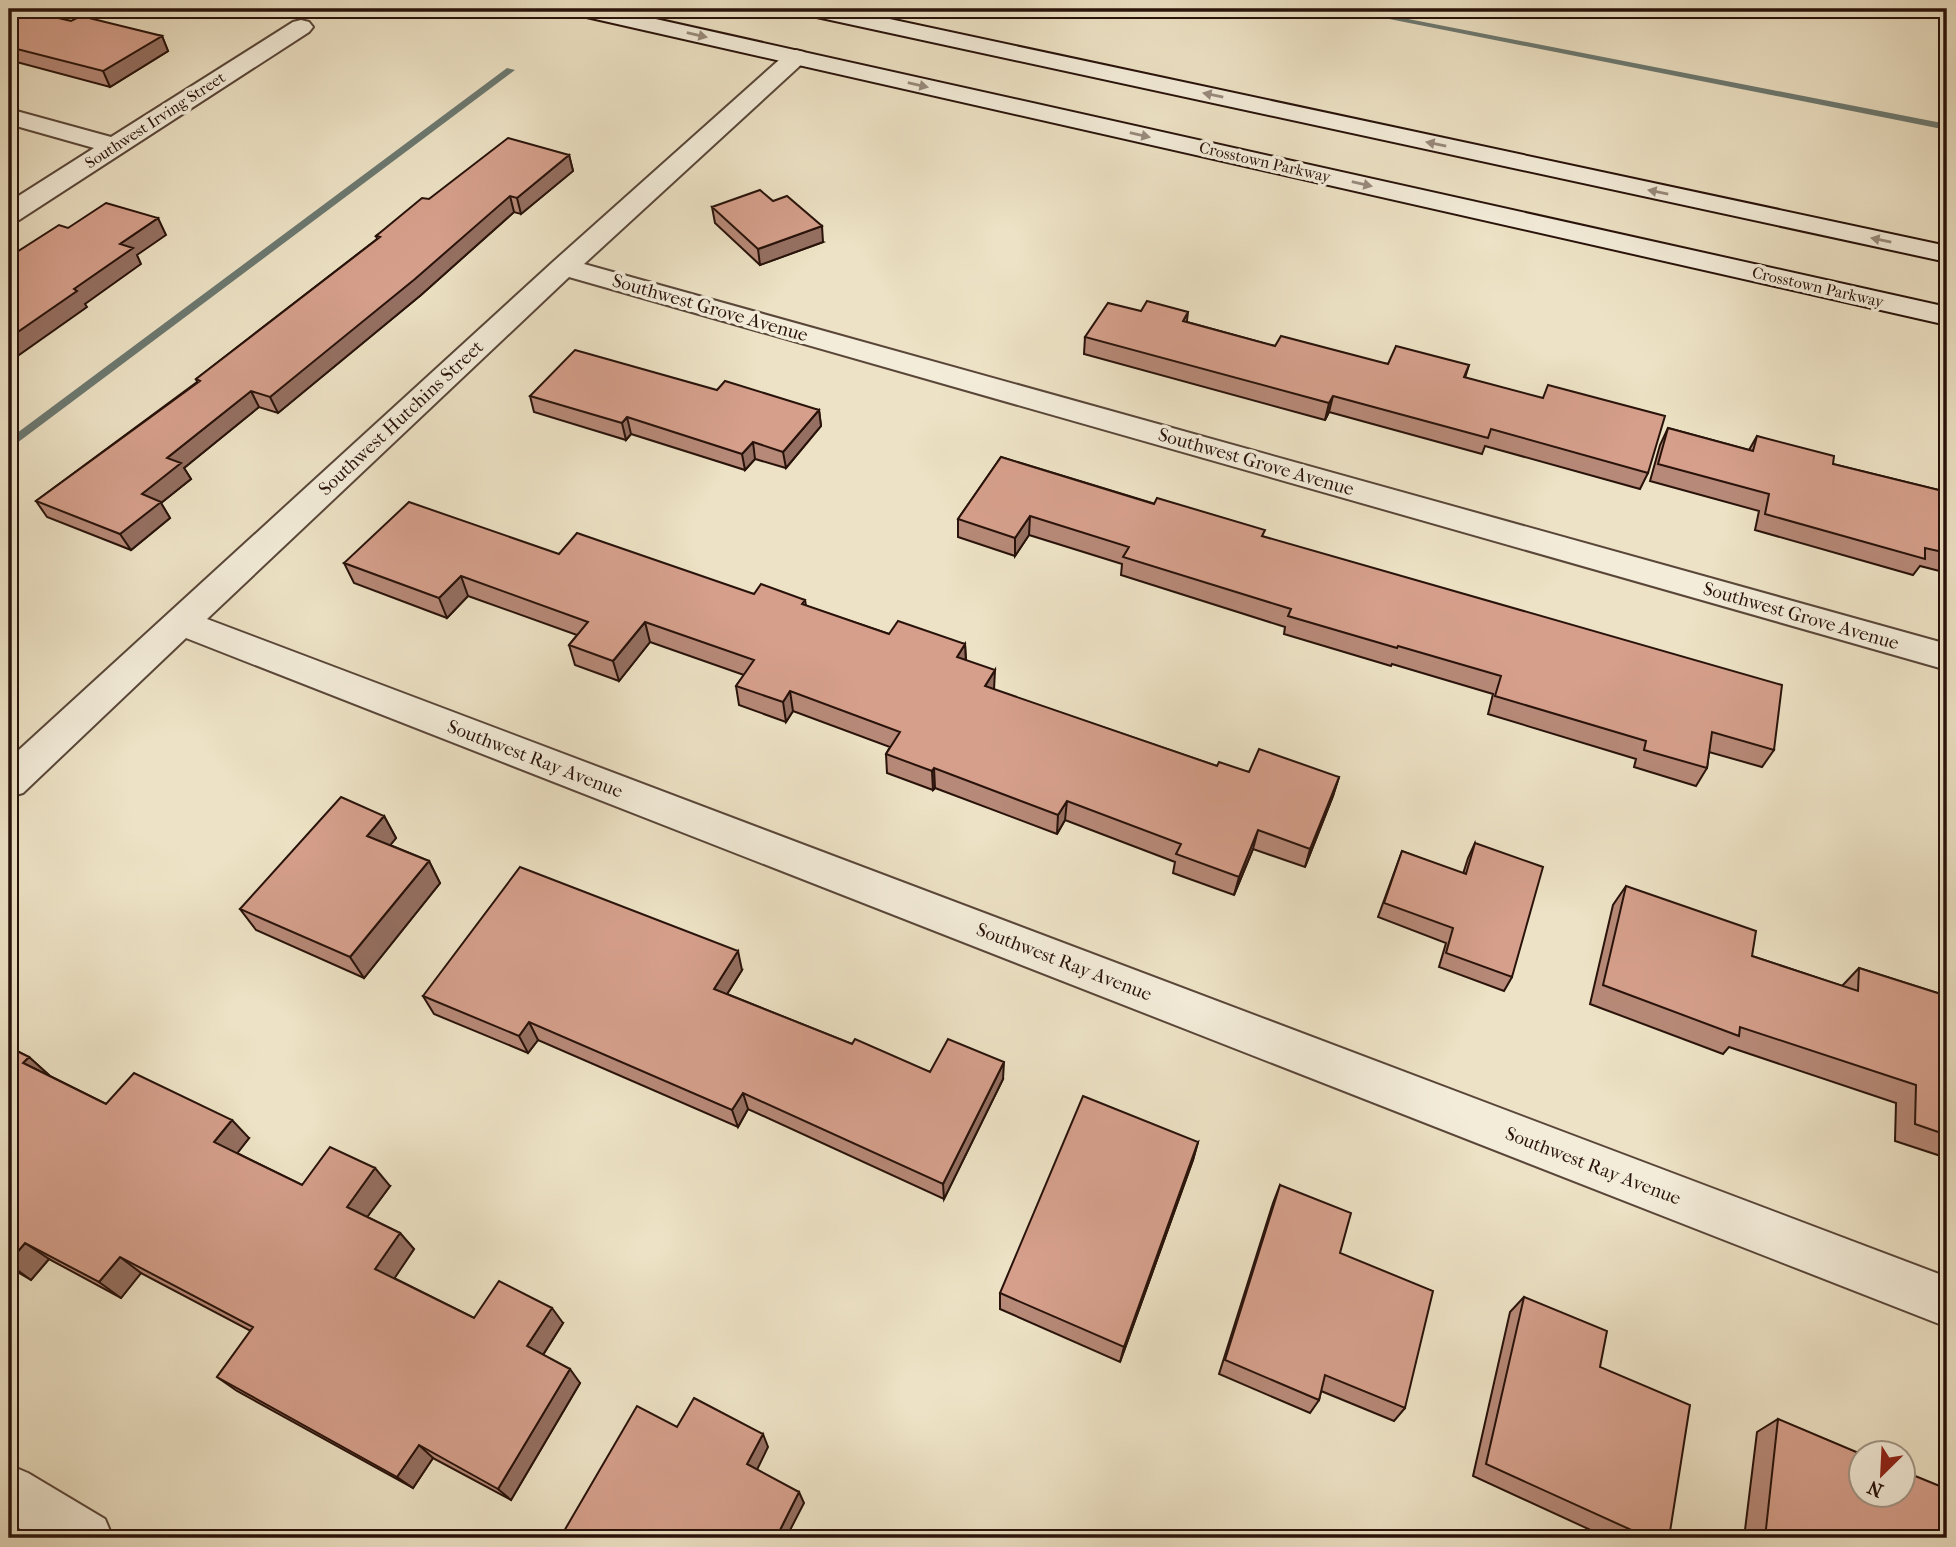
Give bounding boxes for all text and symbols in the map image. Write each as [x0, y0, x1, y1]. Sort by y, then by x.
one-way arrow [686, 29, 708, 40]
street label: Southwest Irving Street [81, 67, 229, 172]
one-way arrow [908, 79, 930, 90]
one-way arrow [1202, 90, 1224, 101]
one-way arrow [1129, 129, 1151, 140]
street label: Crosstown Parkway [1197, 138, 1333, 187]
one-way arrow [1425, 138, 1447, 149]
one-way arrow [1351, 179, 1373, 190]
one-way arrow [1647, 186, 1669, 197]
one-way arrow [1870, 234, 1892, 245]
street label: Crosstown Parkway [1750, 263, 1886, 312]
street label: Southwest Grove Avenue [610, 269, 810, 347]
street label: Southwest Hutchins Street [314, 336, 488, 500]
street label: Southwest Grove Avenue [1156, 423, 1356, 501]
street label: Southwest Grove Avenue [1701, 577, 1901, 655]
street label: Southwest Ray Avenue [444, 715, 626, 803]
street label: Southwest Ray Avenue [973, 918, 1155, 1006]
street label: Southwest Ray Avenue [1502, 1122, 1684, 1210]
north arrow [1848, 1438, 1918, 1508]
text: N [1864, 1475, 1887, 1502]

